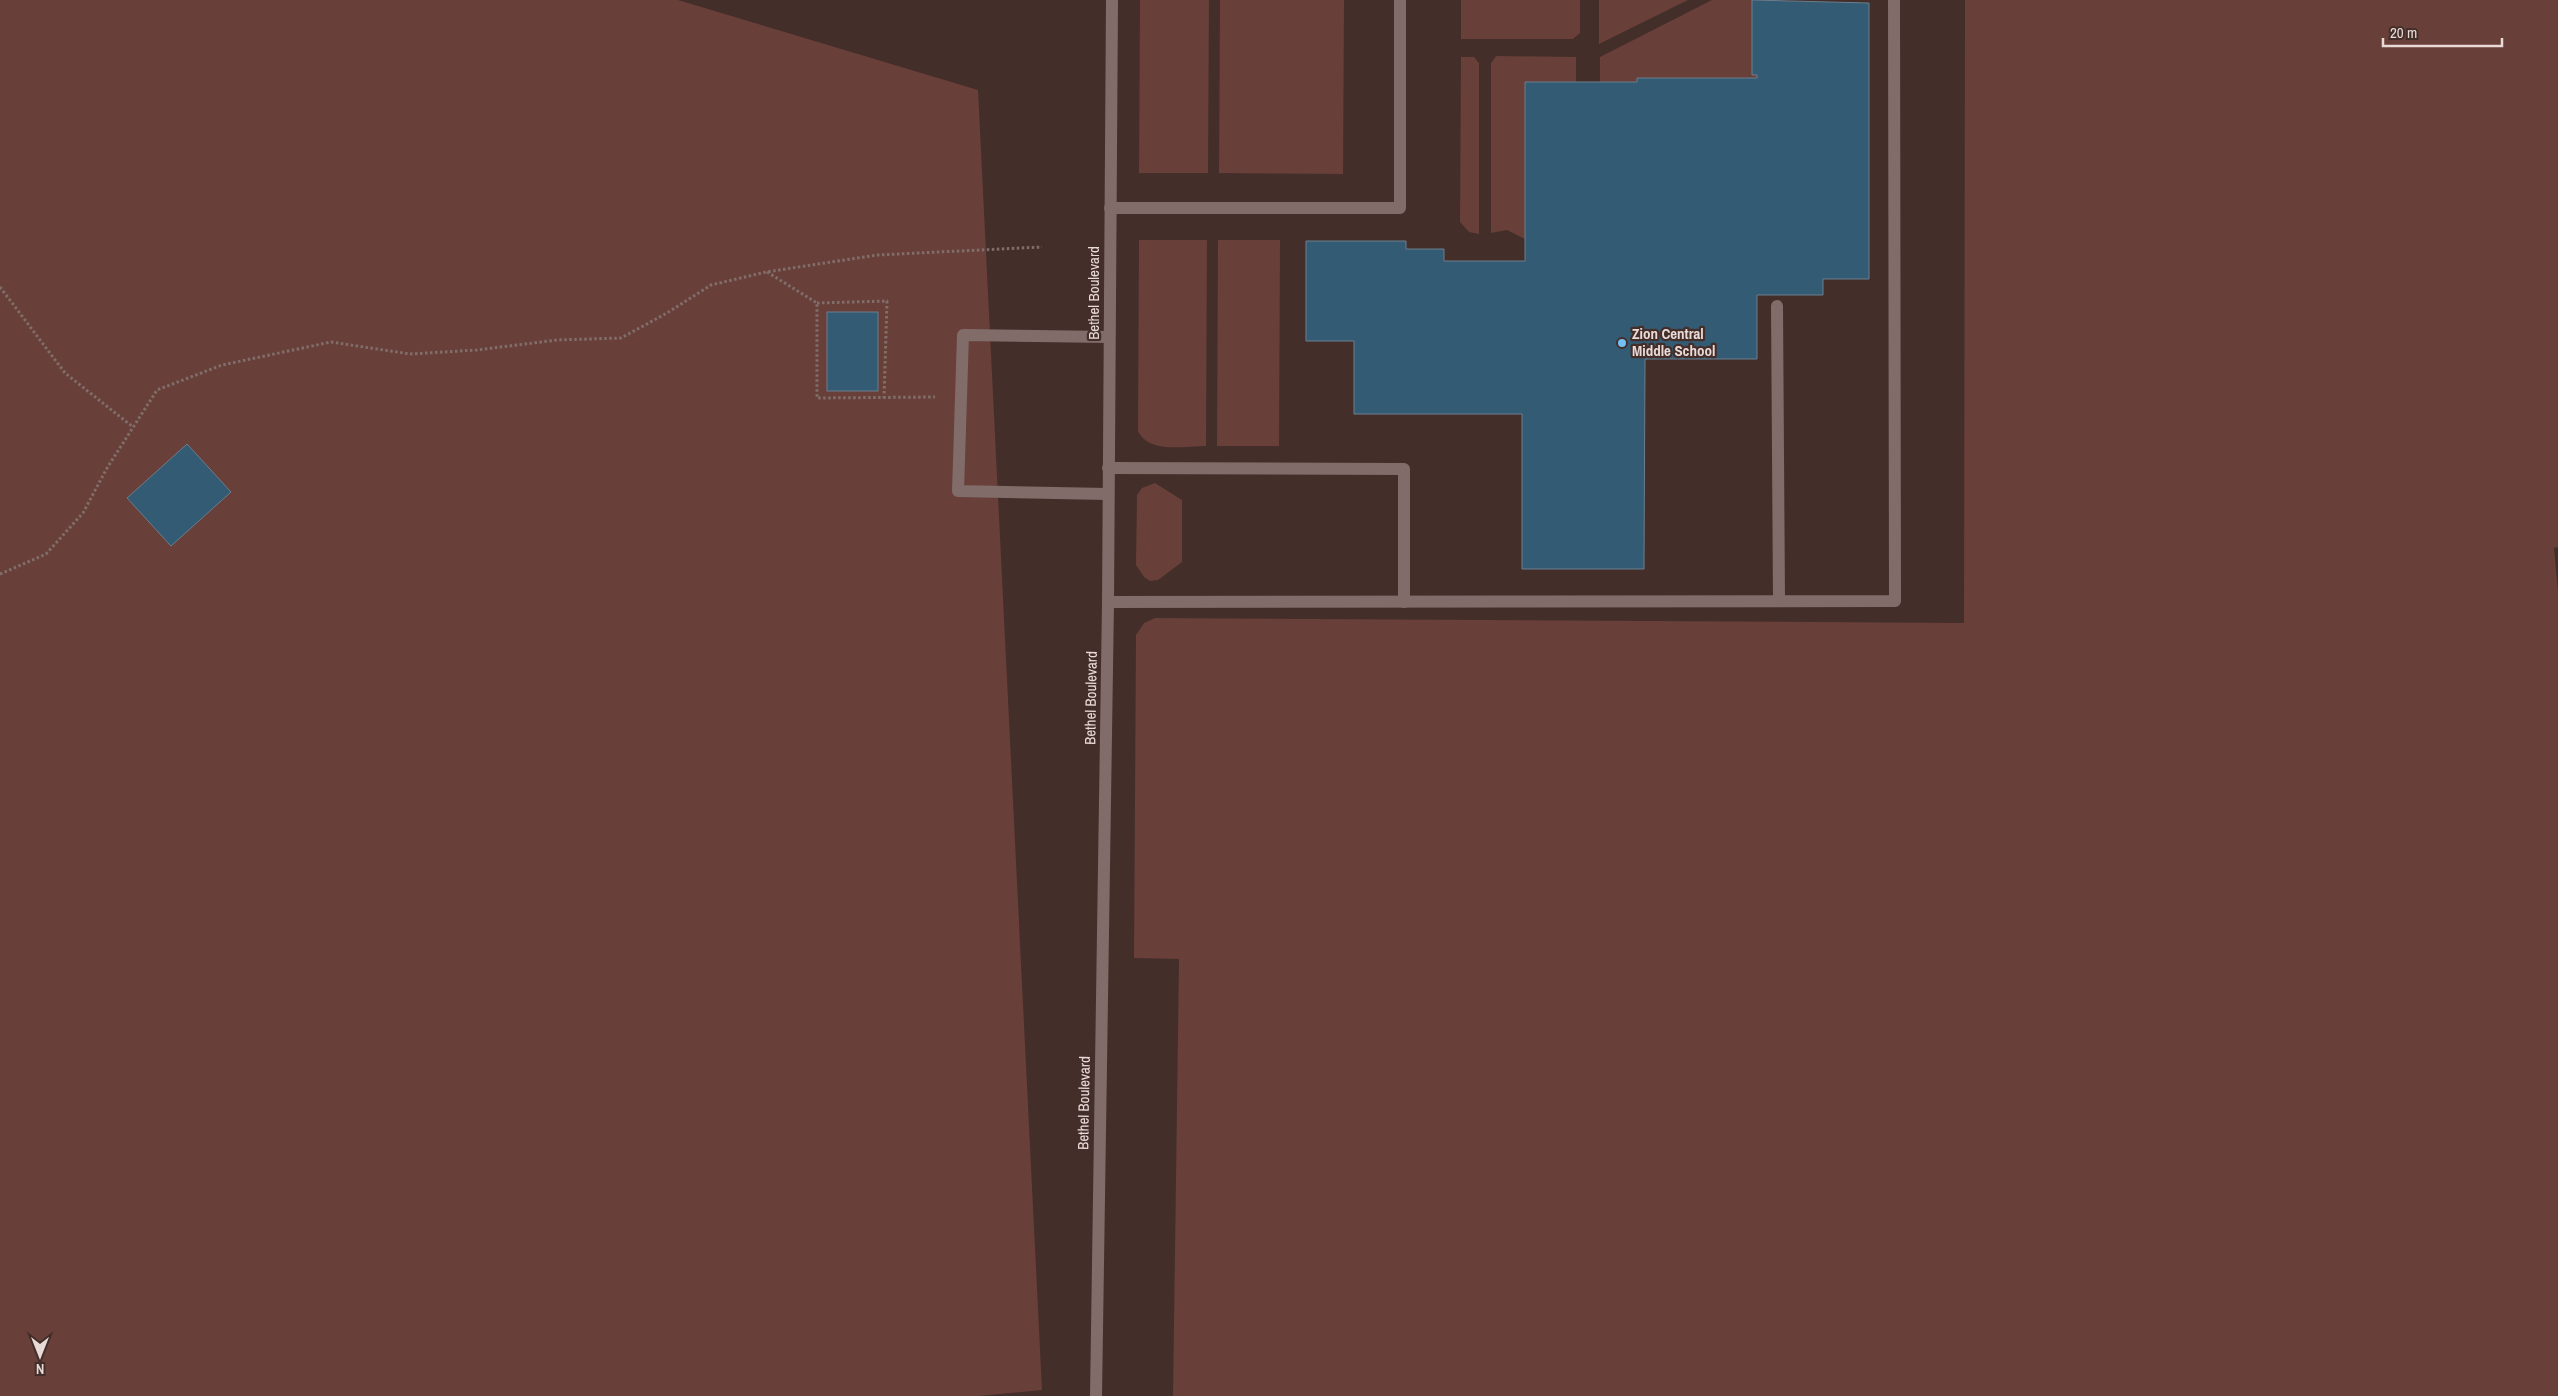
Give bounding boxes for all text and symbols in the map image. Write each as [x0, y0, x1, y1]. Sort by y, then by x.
scale bar [2383, 15, 2502, 47]
text: 20 m [2390, 22, 2417, 43]
street label: Bethel Boulevard [1083, 246, 1104, 340]
place label: Zion Central Middle School [1632, 323, 1715, 361]
marker: Zion Central Middle School [1616, 337, 1628, 349]
street label: Bethel Boulevard [1079, 651, 1102, 745]
street label: Bethel Boulevard [1072, 1056, 1095, 1150]
north arrow [15, 1331, 65, 1381]
text: N [36, 1360, 44, 1378]

